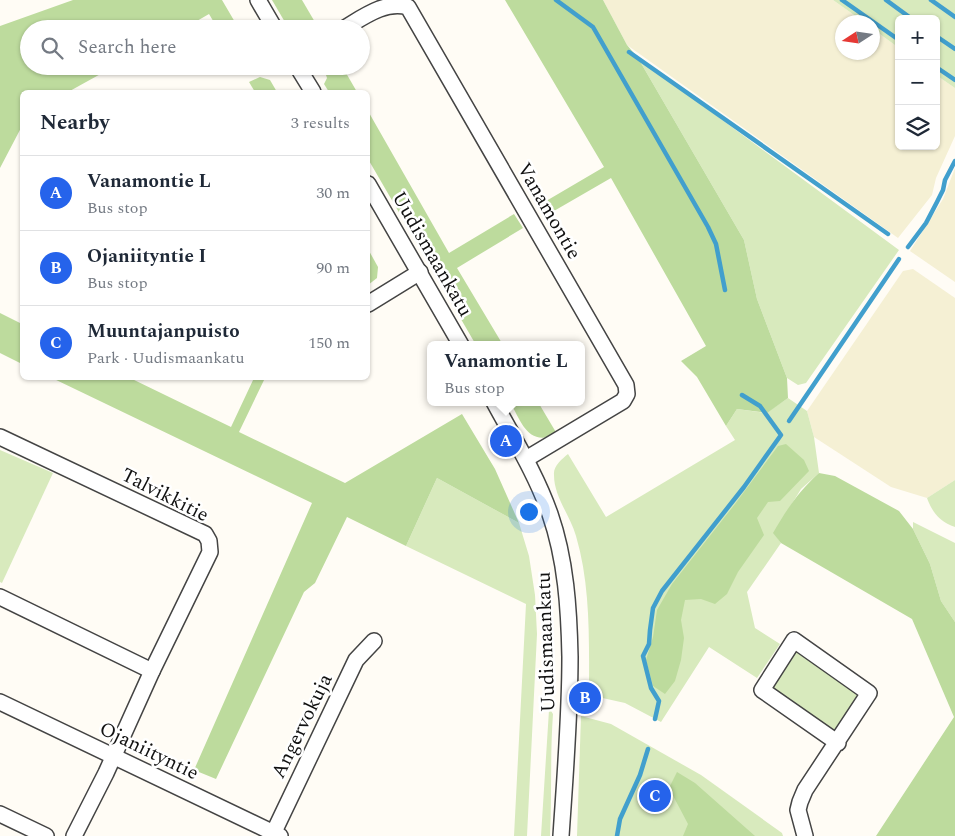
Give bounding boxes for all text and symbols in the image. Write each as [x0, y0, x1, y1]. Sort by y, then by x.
north arrow [835, 15, 880, 60]
map controls [895, 15, 940, 150]
button: + [895, 15, 940, 60]
search box [20, 20, 370, 75]
text: Search here [78, 33, 177, 62]
icon: search [38, 34, 66, 62]
button: − [895, 60, 940, 105]
button: layers [895, 105, 940, 150]
text: Nearby [40, 107, 110, 139]
text: 3 results [291, 111, 350, 135]
street label: Vanamontie [509, 157, 589, 265]
text: Vanamontie L [87, 167, 211, 196]
text: A [50, 181, 62, 205]
text: 30 m [316, 181, 350, 205]
street label: Uudismaankatu [384, 186, 480, 322]
text: Bus stop [87, 196, 148, 220]
text: Ojaniityntie I [87, 242, 206, 271]
text: B [50, 256, 62, 280]
text: 90 m [316, 256, 350, 280]
text: Bus stop [87, 271, 148, 295]
text: Muuntajanpuisto [87, 317, 240, 346]
text: C [50, 331, 62, 355]
text: 150 m [308, 331, 350, 355]
popup [427, 341, 585, 406]
text: Park · Uudismaankatu [87, 346, 244, 370]
text: Vanamontie L [444, 347, 568, 376]
text: Bus stop [444, 376, 505, 400]
pin: A [490, 422, 522, 460]
street label: Talvikkitie [116, 460, 214, 530]
your location [516, 499, 542, 525]
street label: Uudismaankatu [529, 571, 563, 713]
street label: Angervokuja [264, 668, 340, 784]
pin: B [569, 679, 601, 717]
street label: Ojaniityntie [94, 714, 204, 788]
pin: C [639, 777, 671, 815]

